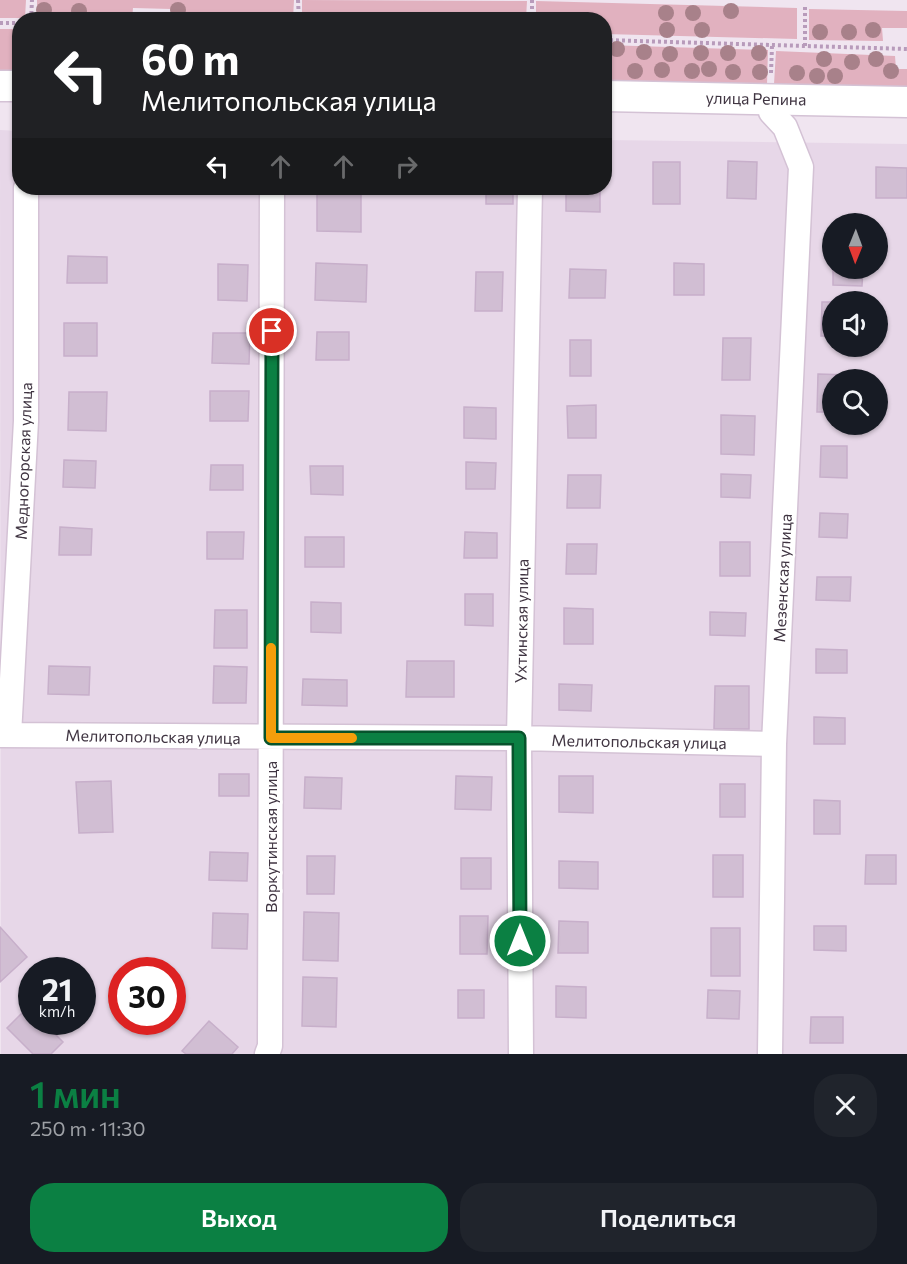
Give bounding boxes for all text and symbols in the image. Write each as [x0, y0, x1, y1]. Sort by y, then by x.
text: 60 m [141, 32, 240, 84]
icon: left [42, 36, 120, 114]
text: Мелитопольская улица [141, 84, 437, 117]
street label: улица Репина [705, 88, 807, 108]
icon: left [201, 150, 234, 183]
icon: ahead [264, 150, 297, 183]
icon: ahead [327, 150, 360, 183]
icon: right [390, 150, 423, 183]
north arrow [822, 213, 888, 279]
map controls [822, 213, 888, 435]
button: sound [822, 291, 888, 357]
pin [246, 305, 297, 356]
icon: arrive [255, 314, 288, 347]
button: search [822, 369, 888, 435]
street label: Медногорская улица [11, 382, 35, 540]
street label: Мезенская улица [769, 513, 795, 643]
street label: Ухтинская улица [510, 559, 532, 683]
street label: Мелитопольская улица [65, 725, 241, 747]
street label: Мелитопольская улица [551, 730, 727, 752]
street label: Воркутинская улица [261, 761, 280, 913]
position arrow [488, 909, 552, 973]
speed limit sign: 30 [108, 957, 186, 1035]
text: 21 [42, 970, 72, 1007]
text: km/h [39, 1002, 75, 1020]
text: 1 мин [30, 1071, 121, 1115]
button: close [814, 1074, 877, 1137]
text: 250 m · 11:30 [30, 1116, 146, 1140]
button: Выход [30, 1183, 448, 1252]
button: Поделиться [460, 1183, 877, 1252]

